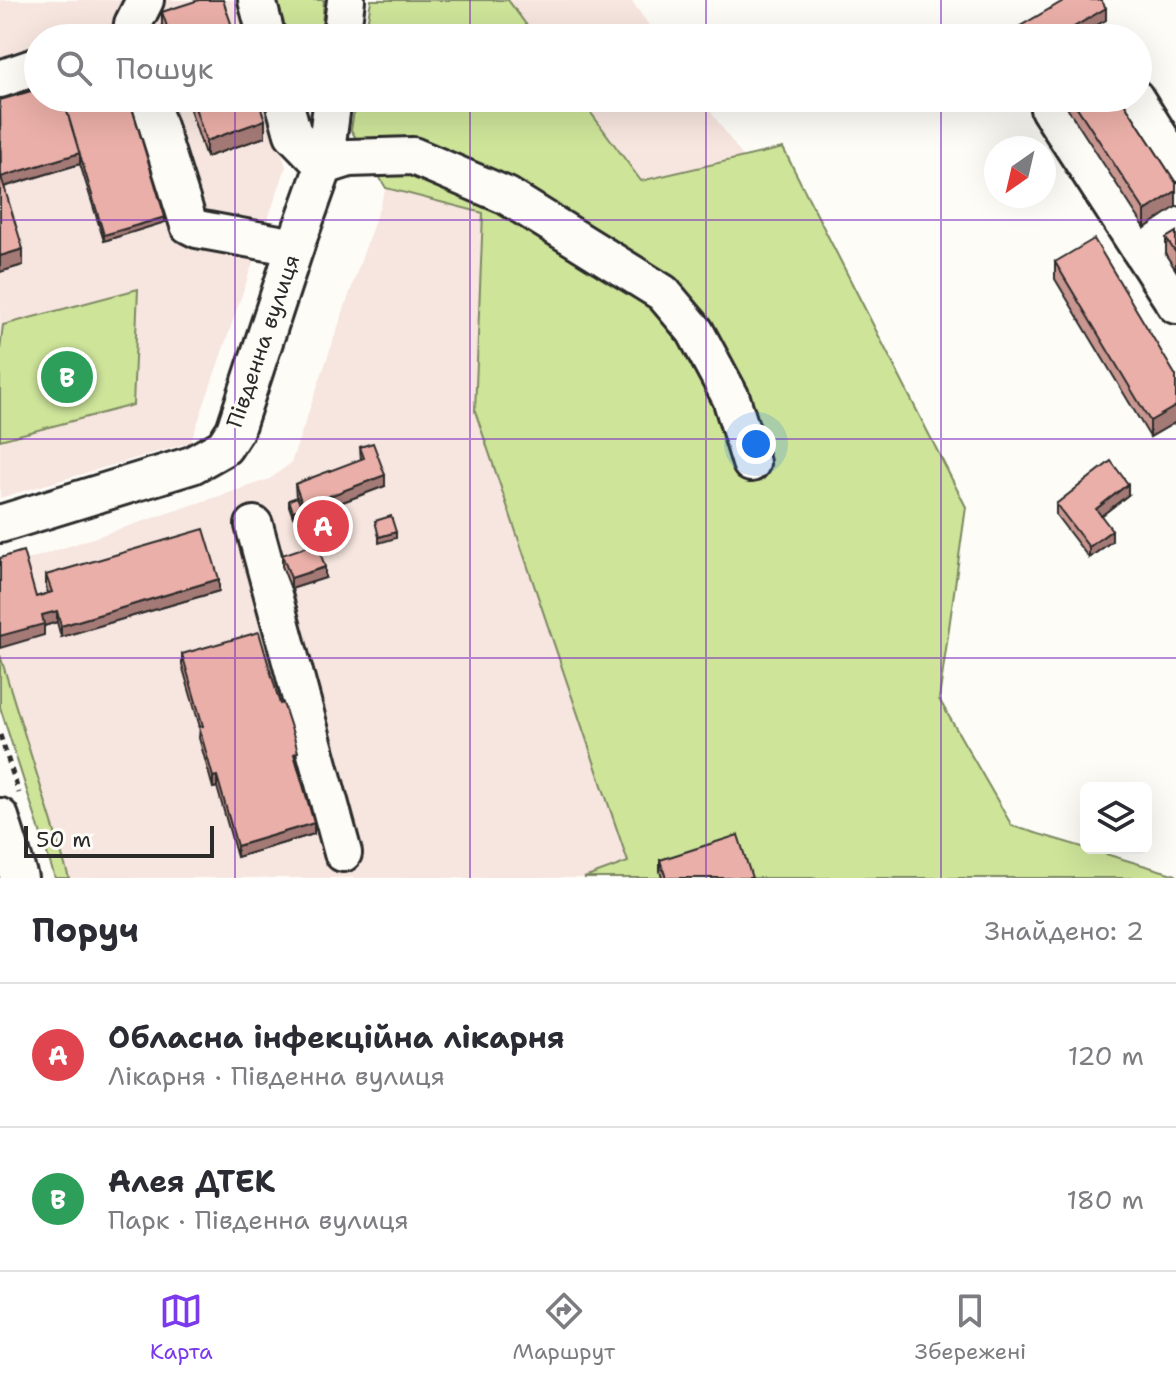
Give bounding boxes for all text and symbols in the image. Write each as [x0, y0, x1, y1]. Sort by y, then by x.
search box [24, 24, 1152, 112]
icon: search [52, 46, 96, 90]
text: Пошук [116, 48, 213, 89]
north arrow [984, 136, 1056, 208]
street label: Південна вулиця [220, 251, 306, 431]
pin: B [41, 347, 93, 407]
your location [736, 424, 776, 464]
pin: A [297, 496, 349, 556]
map controls [1080, 782, 1152, 854]
button: layers [1080, 782, 1152, 854]
scale bar [24, 822, 214, 858]
text: 50 m [36, 825, 91, 854]
text: Поруч [32, 907, 139, 953]
text: Знайдено: 2 [985, 913, 1144, 948]
text: Обласна інфекційна лікарня [108, 1017, 565, 1058]
text: A [48, 1038, 68, 1073]
text: 120 m [1068, 1038, 1144, 1073]
text: Лікарня · Південна вулиця [108, 1058, 445, 1093]
text: Алея ДТЕК [108, 1161, 275, 1202]
text: B [50, 1182, 66, 1217]
text: 180 m [1066, 1182, 1144, 1217]
text: Парк · Південна вулиця [108, 1202, 409, 1237]
tab: Карта [150, 1289, 213, 1366]
tab: Маршрут [512, 1289, 615, 1366]
tab: Збережені [915, 1289, 1026, 1366]

